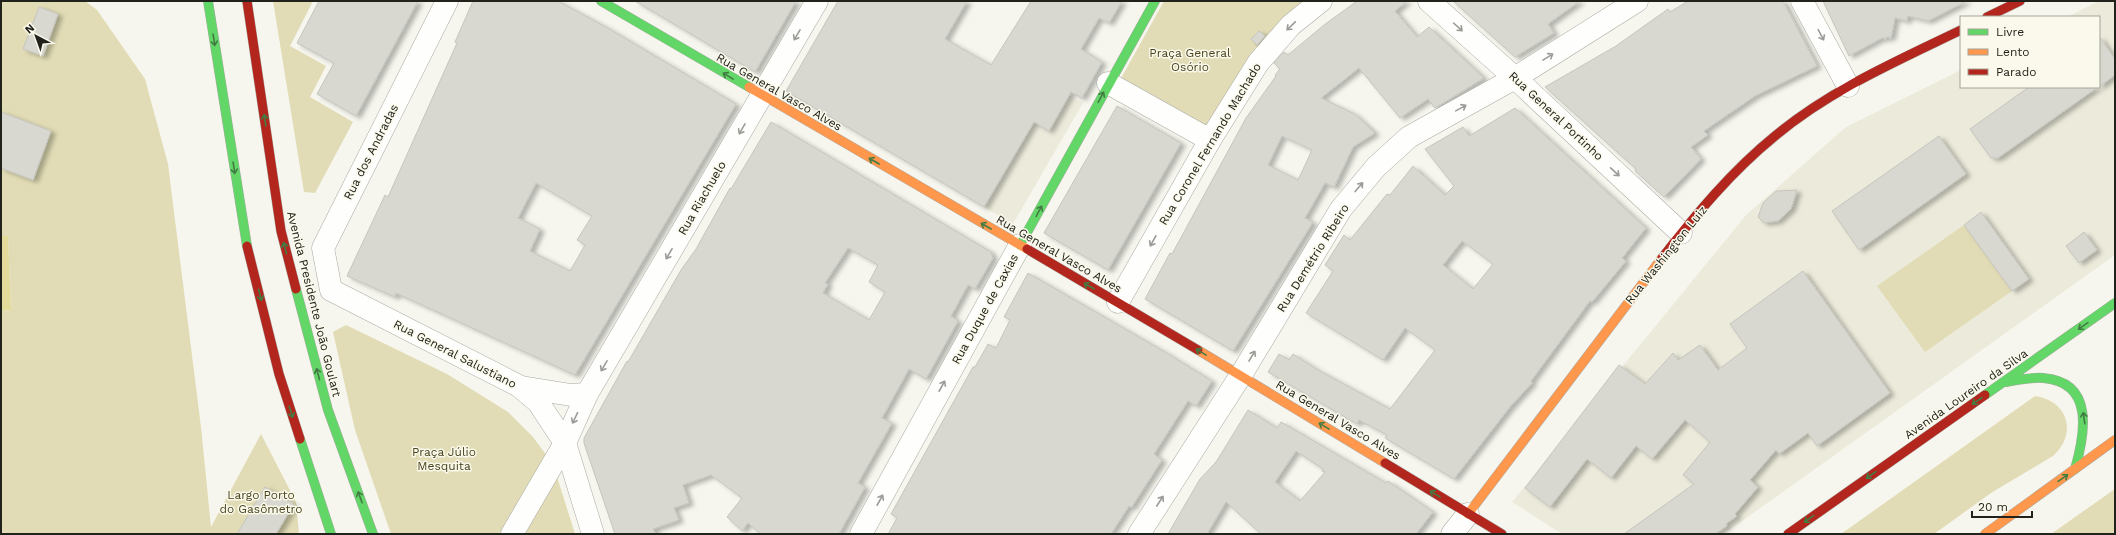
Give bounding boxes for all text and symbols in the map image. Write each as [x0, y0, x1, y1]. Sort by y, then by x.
north arrow [16, 16, 56, 56]
legend [1960, 16, 2100, 88]
text: N [22, 21, 37, 36]
one-way arrow [1286, 21, 1296, 31]
one-way arrow [1453, 22, 1463, 32]
text: Livre [1996, 25, 2024, 39]
one-way arrow [793, 29, 801, 41]
one-way arrow [1817, 29, 1825, 41]
one-way arrow [210, 33, 218, 46]
text: Lento [1996, 45, 2030, 59]
park label: Praça General Osório [1149, 46, 1231, 74]
street label: Rua General Vasco Alves [714, 50, 844, 134]
one-way arrow [1542, 53, 1553, 61]
street label: Rua Coronel Fernando Machado [1156, 60, 1264, 228]
text: Parado [1996, 65, 2036, 79]
street label: Rua General Portinho [1506, 69, 1606, 163]
one-way arrow [722, 71, 734, 79]
one-way arrow [1097, 91, 1105, 103]
street label: Rua dos Andradas [341, 102, 401, 202]
one-way arrow [1455, 104, 1467, 112]
one-way arrow [261, 114, 269, 127]
one-way arrow [737, 123, 745, 135]
one-way arrow [868, 156, 880, 164]
street label: Rua Riachuelo [675, 159, 729, 237]
one-way arrow [230, 161, 238, 174]
one-way arrow [1610, 167, 1620, 176]
one-way arrow [1355, 182, 1364, 193]
street label: Rua Demétrio Ribeiro [1274, 201, 1352, 315]
street label: Rua Washington Luiz [1622, 203, 1710, 307]
one-way arrow [1035, 205, 1043, 217]
street label: Avenida Presidente João Goulart [284, 210, 344, 398]
street label: Rua General Vasco Alves [994, 212, 1124, 296]
one-way arrow [980, 221, 992, 229]
one-way arrow [1149, 234, 1157, 246]
one-way arrow [281, 242, 289, 255]
one-way arrow [665, 248, 673, 260]
street label: Rua Duque de Caxias [949, 251, 1021, 367]
one-way arrow [1083, 281, 1095, 289]
one-way arrow [256, 288, 264, 301]
street label: Rua General Salustiano [391, 317, 519, 391]
one-way arrow [2078, 322, 2089, 330]
street label: Avenida Loureiro da Silva [1902, 346, 2030, 442]
one-way arrow [1195, 347, 1207, 355]
one-way arrow [1249, 350, 1257, 362]
one-way arrow [599, 360, 607, 372]
one-way arrow [314, 368, 322, 381]
street label: Rua General Vasco Alves [1273, 377, 1403, 463]
one-way arrow [939, 380, 947, 392]
one-way arrow [1972, 397, 1983, 405]
one-way arrow [288, 405, 295, 418]
one-way arrow [571, 412, 578, 424]
one-way arrow [2080, 412, 2088, 425]
one-way arrow [1319, 422, 1330, 430]
park label: Praça Júlio Mesquita [412, 445, 476, 473]
one-way arrow [1865, 471, 1876, 479]
one-way arrow [2057, 474, 2068, 482]
park label: Largo Porto do Gasômetro [220, 488, 302, 516]
one-way arrow [1429, 489, 1441, 497]
one-way arrow [355, 492, 363, 504]
scale bar [1972, 493, 2032, 519]
one-way arrow [877, 494, 884, 506]
one-way arrow [1156, 496, 1164, 507]
text: 20 m [1978, 500, 2008, 514]
one-way arrow [1803, 515, 1814, 523]

